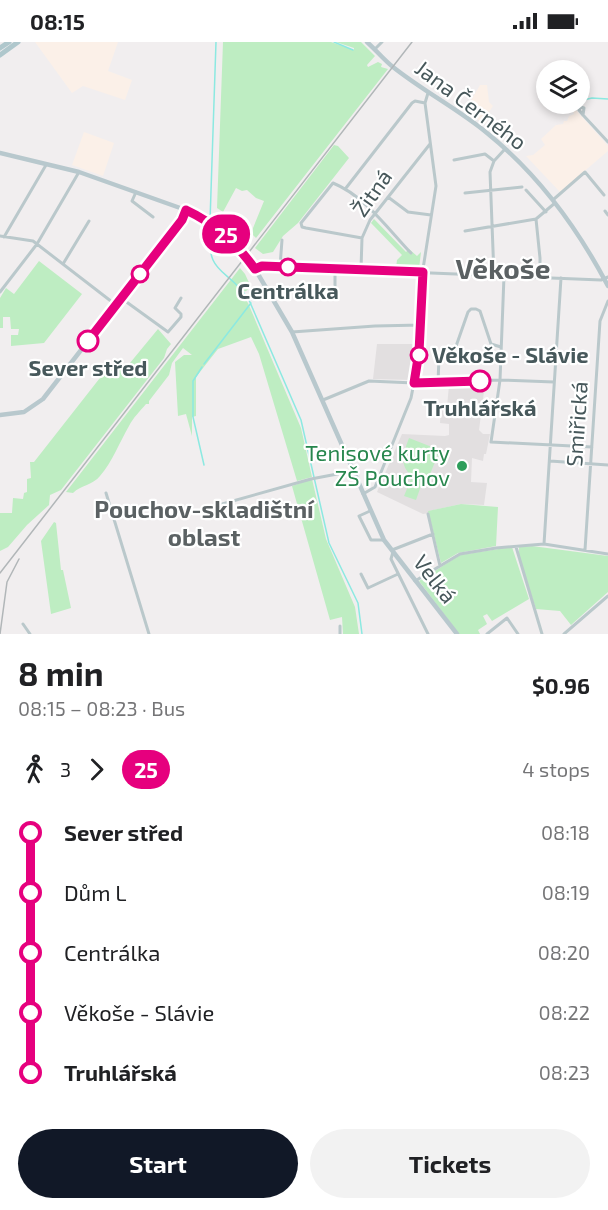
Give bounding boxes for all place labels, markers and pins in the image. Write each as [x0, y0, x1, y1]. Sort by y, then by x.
marker: Centrálka [279, 258, 297, 276]
unlabelled marker [131, 265, 149, 283]
place label: Centrálka [237, 277, 339, 303]
marker: Sever střed [77, 330, 99, 352]
place label: Věkoše - Slávie [432, 341, 589, 367]
marker: Věkoše - Slávie [410, 346, 428, 364]
place label: Sever střed [28, 354, 148, 380]
marker: Truhlářská [469, 370, 491, 392]
place label: Truhlářská [424, 394, 536, 420]
place label: Tenisové kurty ZŠ Pouchov [305, 439, 450, 490]
marker: Tenisové kurty ZŠ Pouchov [455, 459, 469, 473]

